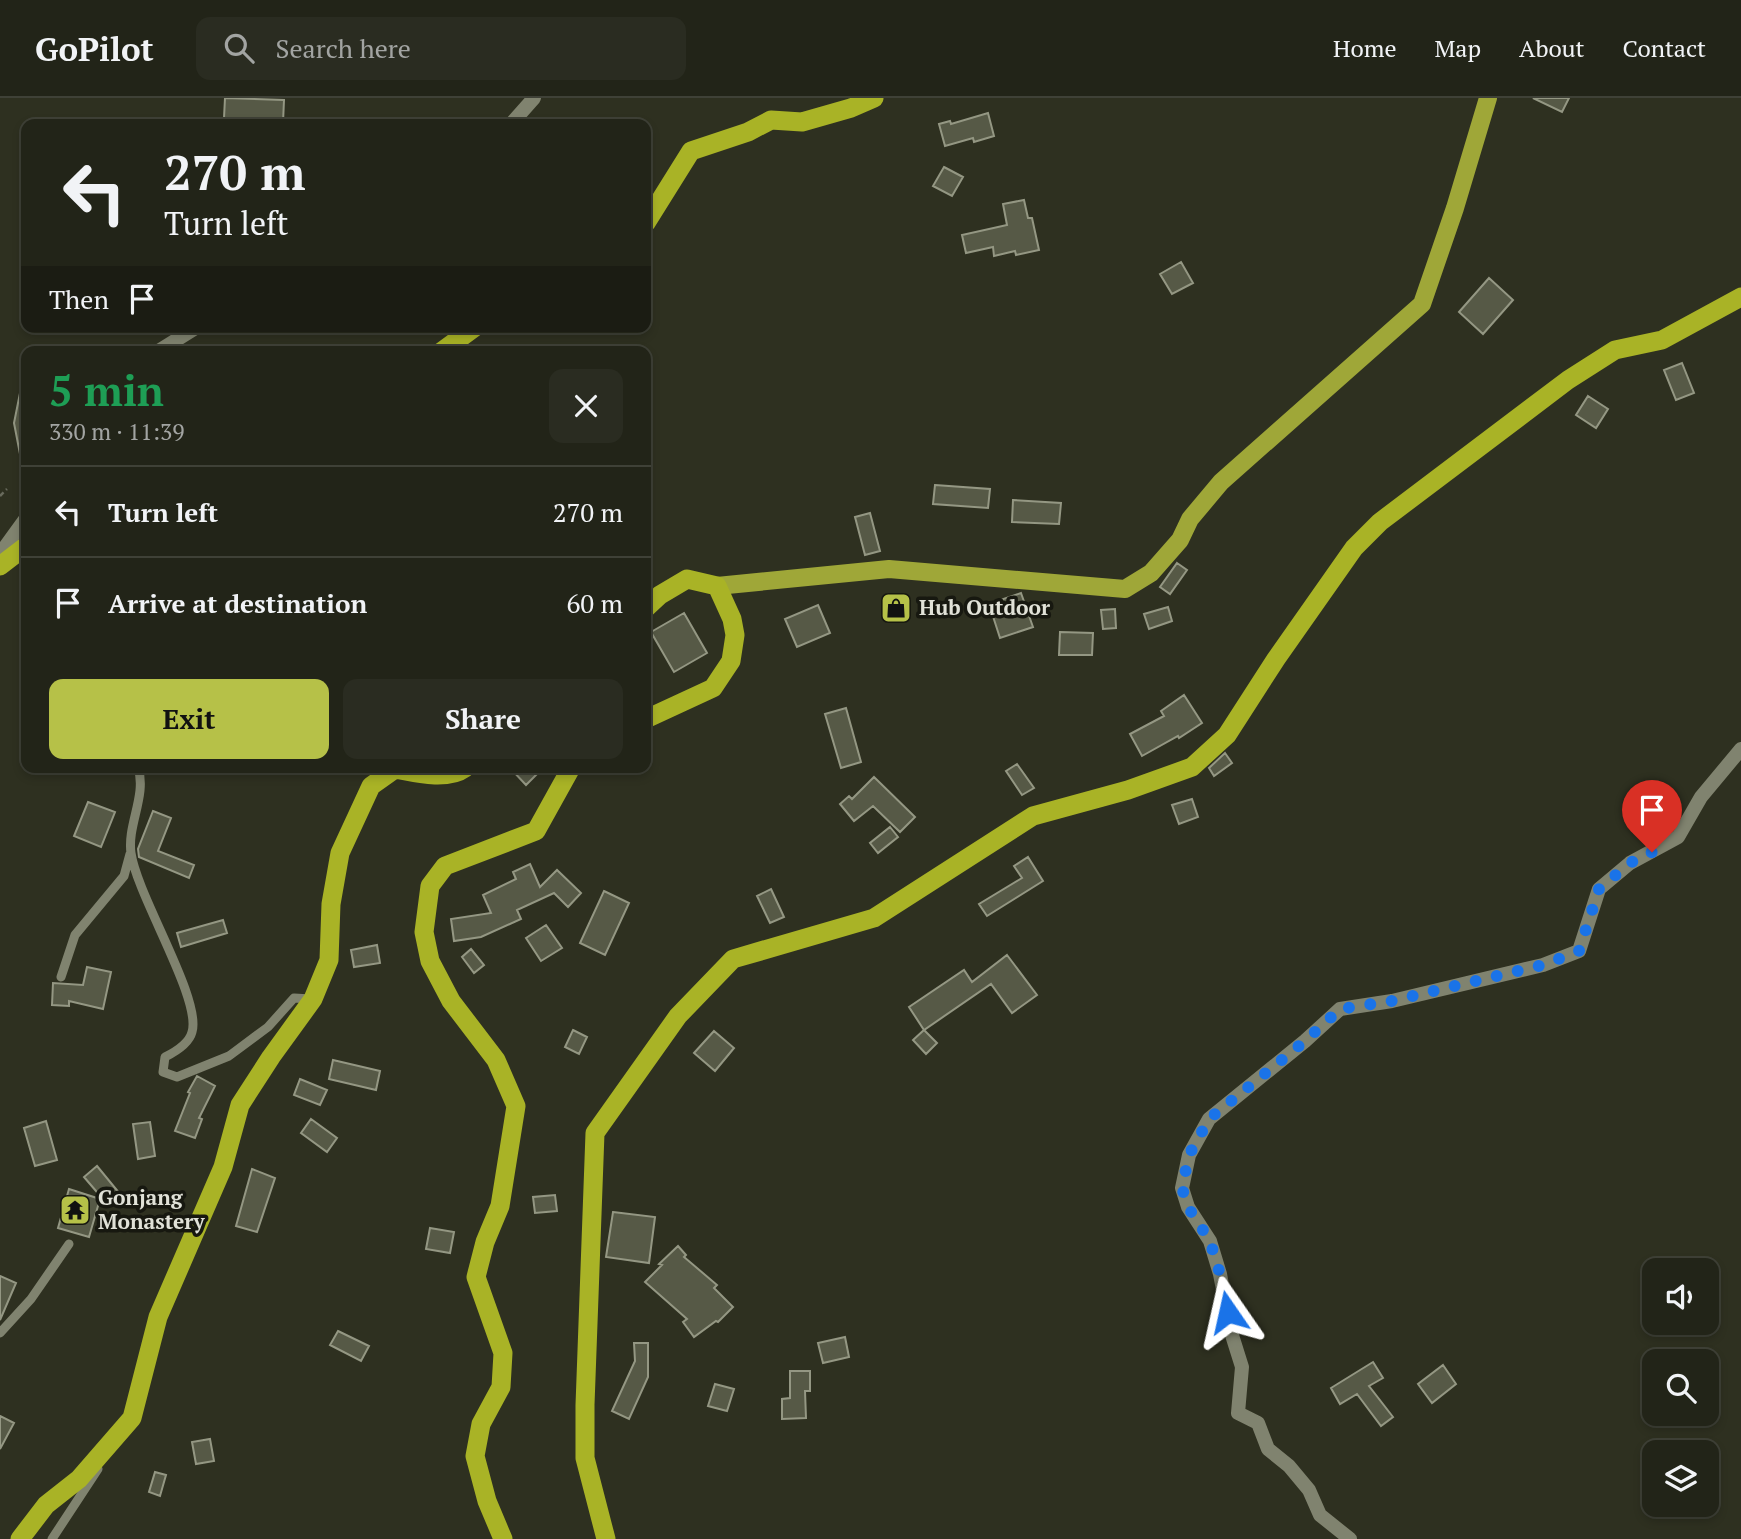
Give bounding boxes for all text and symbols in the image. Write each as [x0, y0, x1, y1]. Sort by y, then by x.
search box [196, 17, 686, 80]
text: GoPilot [35, 27, 154, 70]
icon: search [220, 29, 258, 67]
text: Search here [276, 31, 411, 65]
text: Home [1333, 32, 1397, 64]
text: Map [1435, 32, 1481, 64]
text: About [1519, 32, 1585, 64]
text: Contact [1623, 32, 1706, 64]
text: 270 m [164, 139, 306, 204]
icon: left [49, 147, 140, 238]
text: Turn left [164, 202, 288, 244]
icon: arrive [123, 280, 161, 318]
text: Then [49, 282, 109, 316]
text: 5 min [49, 362, 164, 418]
button: close [549, 369, 623, 443]
text: 330 m · 11:39 [49, 416, 184, 447]
icon: left [49, 493, 87, 531]
text: Turn left [108, 495, 218, 529]
text: 270 m [553, 495, 623, 529]
icon: arrive [49, 584, 87, 622]
text: Arrive at destination [108, 586, 367, 620]
text: 60 m [567, 586, 623, 620]
shop icon: Hub Outdoor [879, 591, 913, 625]
place label: Hub Outdoor [919, 593, 1050, 621]
button: Exit [49, 679, 329, 759]
button: Share [343, 679, 623, 759]
pin [1622, 780, 1682, 852]
icon: arrive [1633, 791, 1671, 829]
place label: Gonjang Monastery [98, 1183, 206, 1235]
temple icon: Gonjang Monastery [58, 1193, 92, 1227]
map controls [1642, 1258, 1719, 1517]
button: sound [1642, 1258, 1719, 1335]
position arrow [1191, 1275, 1265, 1349]
button: search [1642, 1349, 1719, 1426]
button: layers [1642, 1440, 1719, 1517]

